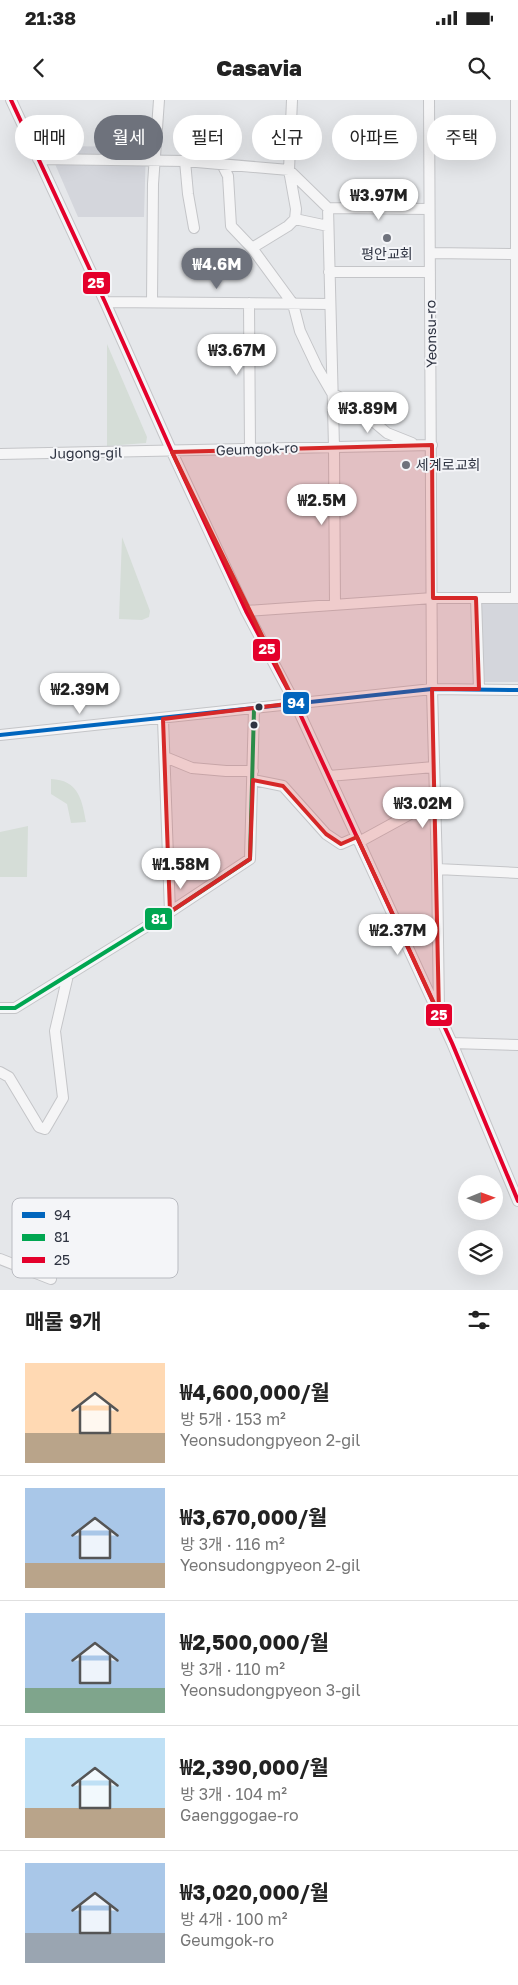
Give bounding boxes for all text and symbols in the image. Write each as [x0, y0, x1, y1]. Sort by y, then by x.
text: 21:38 [25, 6, 76, 29]
icon: back [25, 54, 53, 82]
text: Casavia [216, 54, 302, 81]
icon: search [465, 54, 493, 82]
chip: 매매 [15, 115, 84, 160]
chip: 월세 [94, 115, 163, 160]
chip: 필터 [173, 115, 242, 160]
chip: 신규 [252, 115, 322, 160]
chip: 아파트 [332, 115, 417, 160]
chip: 주택 [427, 115, 496, 160]
pin: ₩3.97M [338, 178, 420, 221]
text: ₩3.97M [350, 185, 408, 205]
marker: 평안교회 [381, 232, 393, 244]
place label: 평안교회 [361, 245, 413, 262]
pin: ₩4.6M [182, 248, 252, 290]
text: ₩4.6M [193, 254, 241, 274]
line badge: 25 [82, 271, 111, 295]
text: 25 [87, 274, 105, 291]
street label: Yeonsu-ro [421, 300, 440, 368]
pin: ₩3.67M [196, 334, 278, 376]
text: ₩3.67M [208, 340, 266, 360]
pin: ₩3.89M [327, 392, 409, 434]
text: ₩3.89M [339, 398, 397, 418]
street label: Geumgok-ro [216, 439, 298, 458]
street label: Jugong-gil [50, 443, 122, 462]
place label: 세계로교회 [416, 456, 480, 473]
marker: 세계로교회 [400, 459, 412, 471]
pin: ₩2.5M [287, 484, 357, 526]
text: ₩2.5M [298, 490, 346, 510]
line badge: 25 [252, 638, 281, 662]
text: 25 [258, 640, 276, 657]
pin: ₩2.39M [39, 672, 121, 715]
text: ₩2.39M [51, 679, 109, 699]
line badge: 94 [282, 691, 310, 715]
text: 94 [287, 694, 305, 711]
unlabelled marker [254, 702, 264, 712]
unlabelled marker [249, 720, 259, 730]
pin: ₩3.02M [382, 786, 464, 829]
text: ₩3.02M [394, 793, 452, 813]
pin: ₩1.58M [140, 848, 222, 890]
text: ₩1.58M [152, 854, 210, 874]
line badge: 81 [144, 907, 173, 931]
text: 81 [151, 910, 167, 927]
pin: ₩2.37M [357, 914, 439, 956]
text: ₩2.37M [369, 920, 427, 940]
line badge: 25 [425, 1003, 453, 1027]
text: 25 [430, 1006, 448, 1023]
north arrow [458, 1175, 502, 1220]
map controls [458, 1175, 503, 1275]
legend [12, 1198, 178, 1278]
text: 94 [54, 1206, 71, 1223]
text: 81 [54, 1228, 70, 1245]
button: layers [458, 1230, 503, 1275]
text: 25 [54, 1251, 70, 1268]
icon: filters [465, 1306, 493, 1334]
text: 매물 9개 [25, 1308, 102, 1334]
text: ₩4,600,000/월 [180, 1379, 330, 1405]
icon: home [65, 1383, 125, 1443]
text: 방 5개 · 153 m² [180, 1409, 286, 1429]
text: Yeonsudongpyeon 2-gil [180, 1430, 360, 1450]
text: ₩3,670,000/월 [180, 1504, 327, 1530]
icon: home [65, 1508, 125, 1568]
text: 방 3개 · 116 m² [180, 1534, 285, 1554]
text: Yeonsudongpyeon 2-gil [180, 1555, 360, 1575]
text: ₩2,500,000/월 [180, 1629, 329, 1655]
icon: home [65, 1633, 125, 1693]
text: 방 3개 · 110 m² [180, 1659, 285, 1679]
text: Yeonsudongpyeon 3-gil [180, 1680, 361, 1700]
text: ₩2,390,000/월 [180, 1754, 329, 1780]
icon: home [65, 1758, 125, 1818]
text: 방 3개 · 104 m² [180, 1784, 287, 1804]
text: Gaenggogae-ro [180, 1805, 299, 1825]
text: ₩3,020,000/월 [180, 1879, 329, 1905]
icon: home [65, 1883, 125, 1943]
text: 방 4개 · 100 m² [180, 1909, 288, 1929]
text: Geumgok-ro [180, 1930, 274, 1950]

